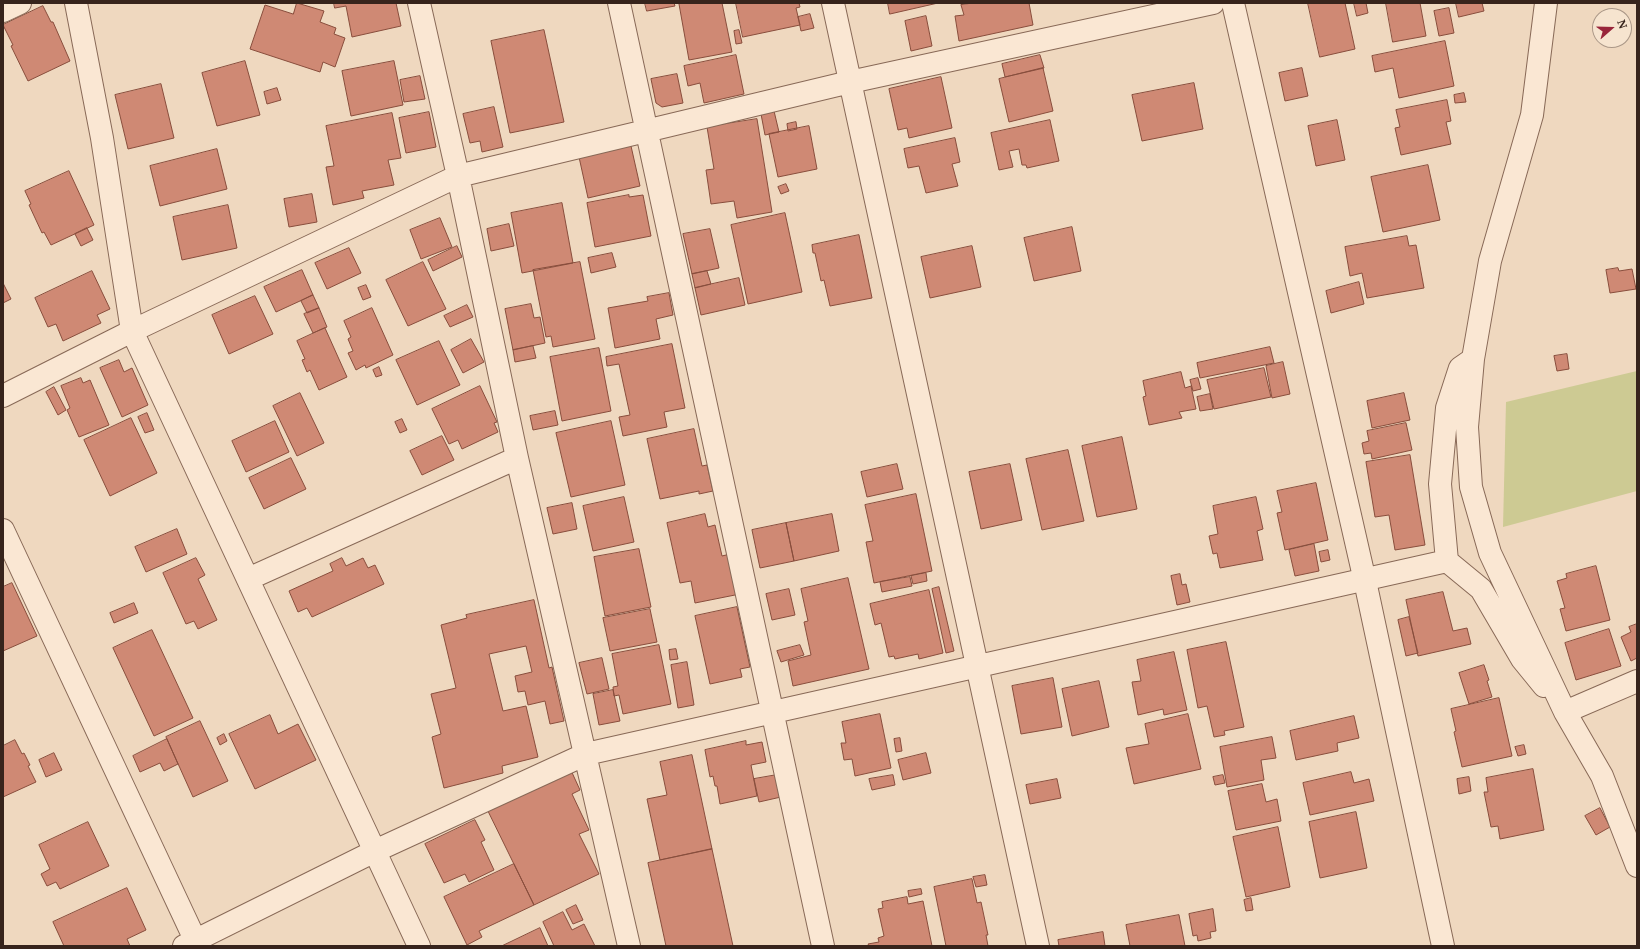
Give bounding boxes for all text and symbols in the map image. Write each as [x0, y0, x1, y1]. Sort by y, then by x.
north arrow [1592, 8, 1632, 48]
text: N [1614, 17, 1631, 31]

